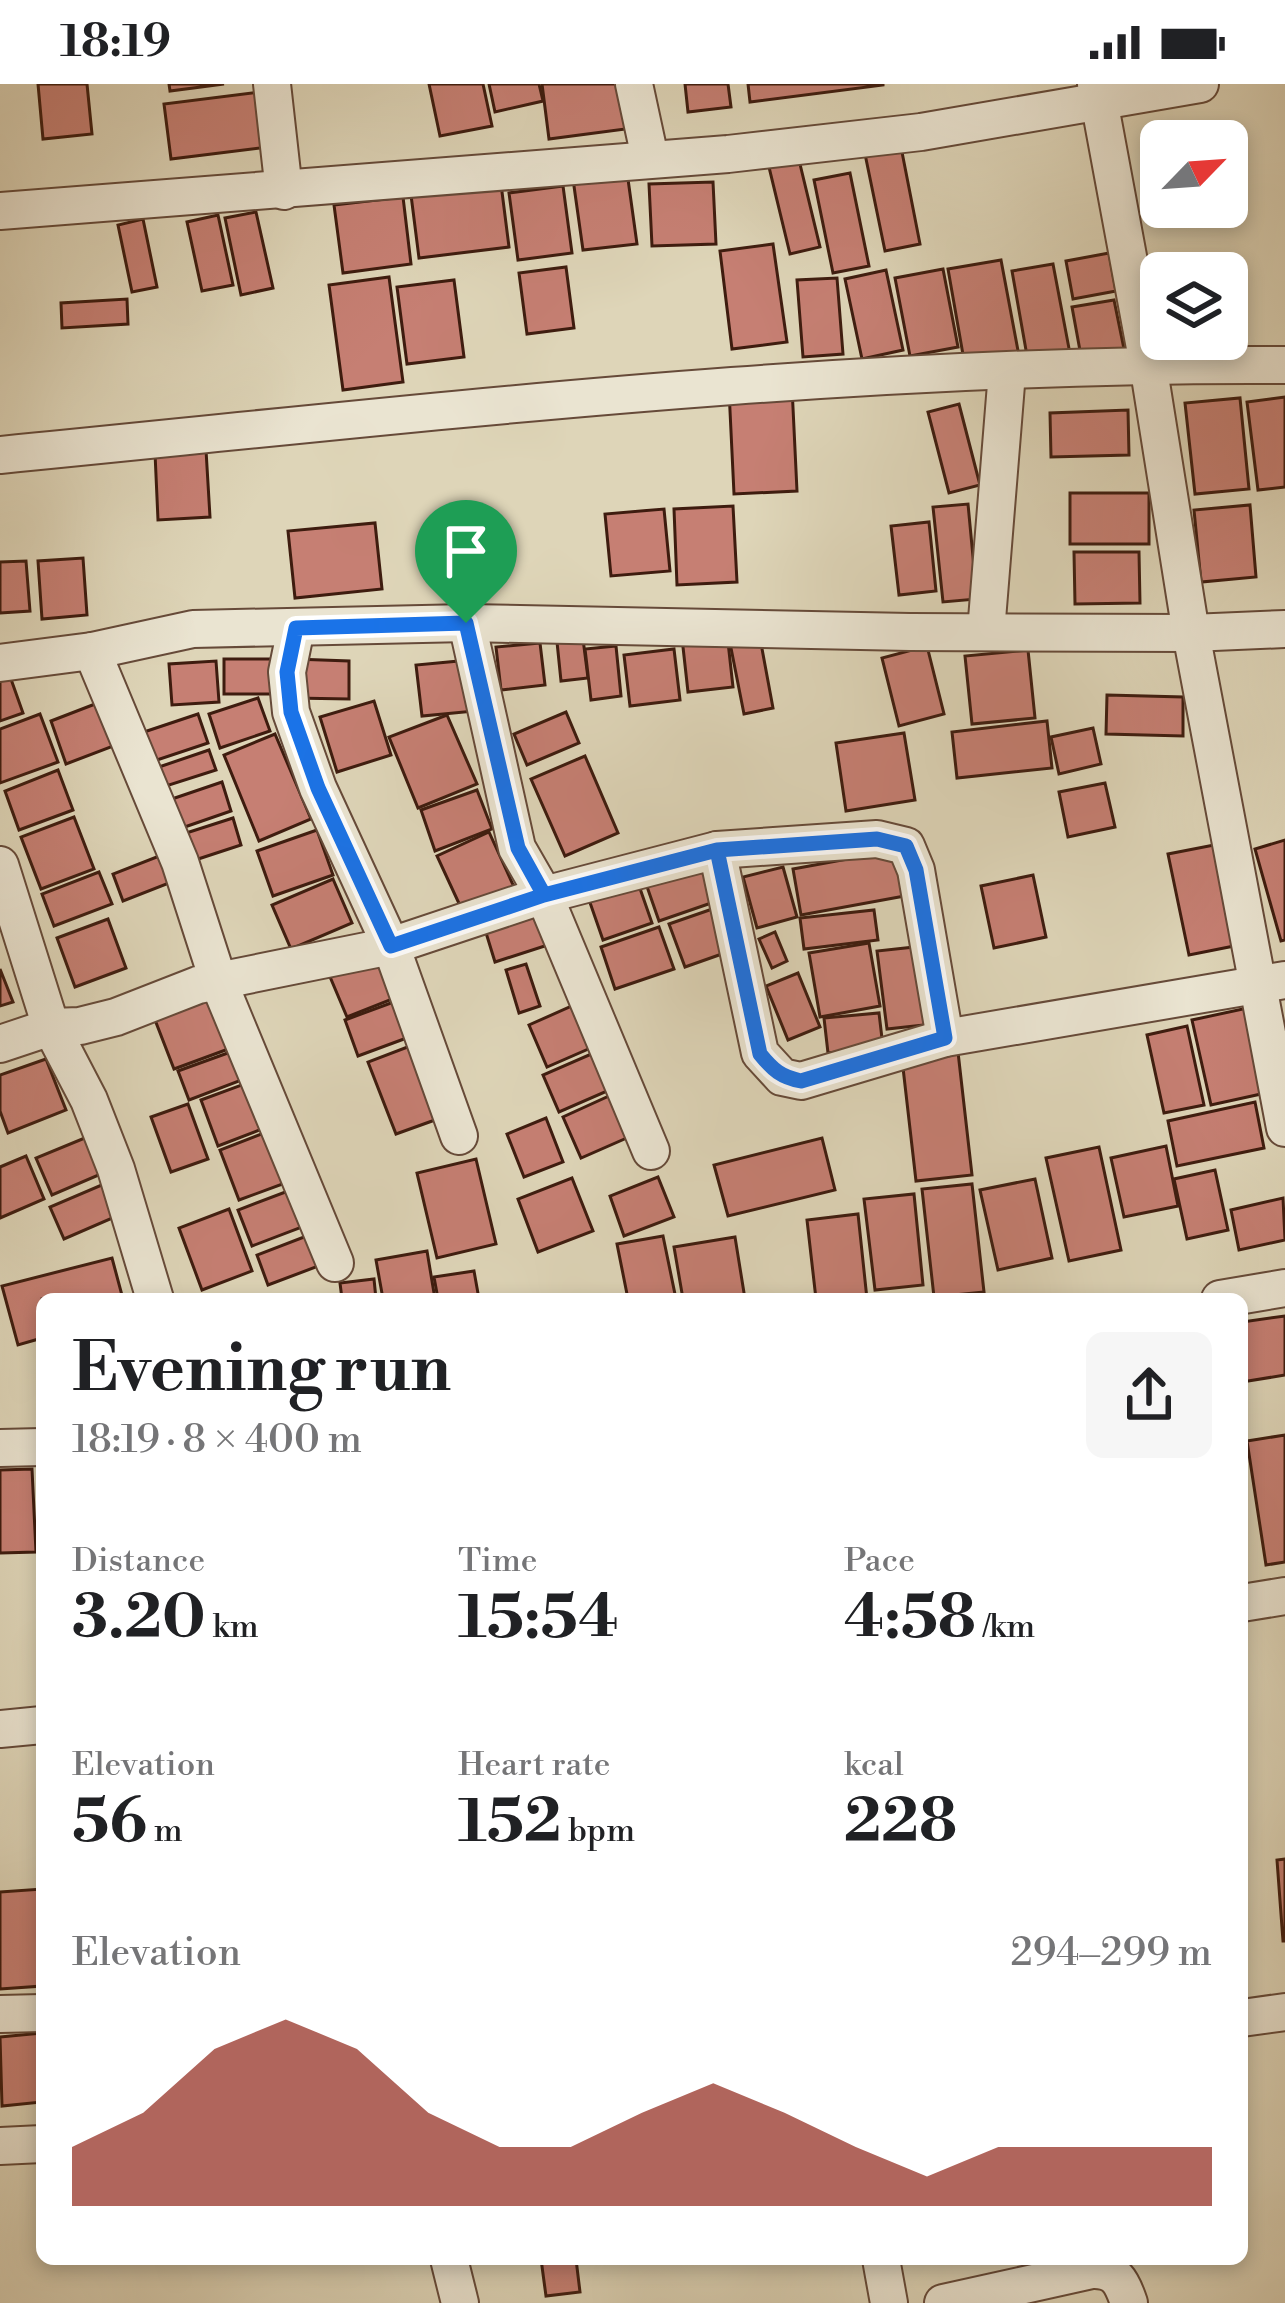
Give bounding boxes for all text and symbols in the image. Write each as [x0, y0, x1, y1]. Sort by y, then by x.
text: 18:19 [60, 14, 171, 71]
north arrow [1140, 120, 1248, 228]
map controls [1140, 120, 1248, 360]
button: layers [1140, 252, 1248, 360]
pin [415, 500, 517, 623]
icon: arrive [433, 518, 499, 584]
text: Evening run [72, 1329, 451, 1412]
button: share [1086, 1332, 1212, 1458]
text: 18:19 · 8 × 400 m [72, 1416, 362, 1465]
text: Distance [72, 1541, 205, 1582]
text: Time [458, 1541, 537, 1582]
text: Pace [844, 1541, 915, 1582]
text: 3.20 [72, 1582, 206, 1657]
text: 15:54 [458, 1582, 619, 1657]
text: 4:58 [844, 1582, 976, 1657]
text: km [206, 1607, 259, 1648]
text: /km [976, 1607, 1035, 1648]
text: Elevation [72, 1745, 215, 1786]
text: Heart rate [458, 1745, 610, 1786]
text: kcal [844, 1745, 904, 1786]
text: 56 [72, 1786, 147, 1861]
text: 152 [458, 1786, 562, 1861]
text: 228 [844, 1786, 957, 1861]
text: m [147, 1811, 183, 1852]
text: bpm [562, 1811, 635, 1852]
text: Elevation [72, 1929, 241, 1978]
text: 294–299 m [1010, 1929, 1212, 1978]

